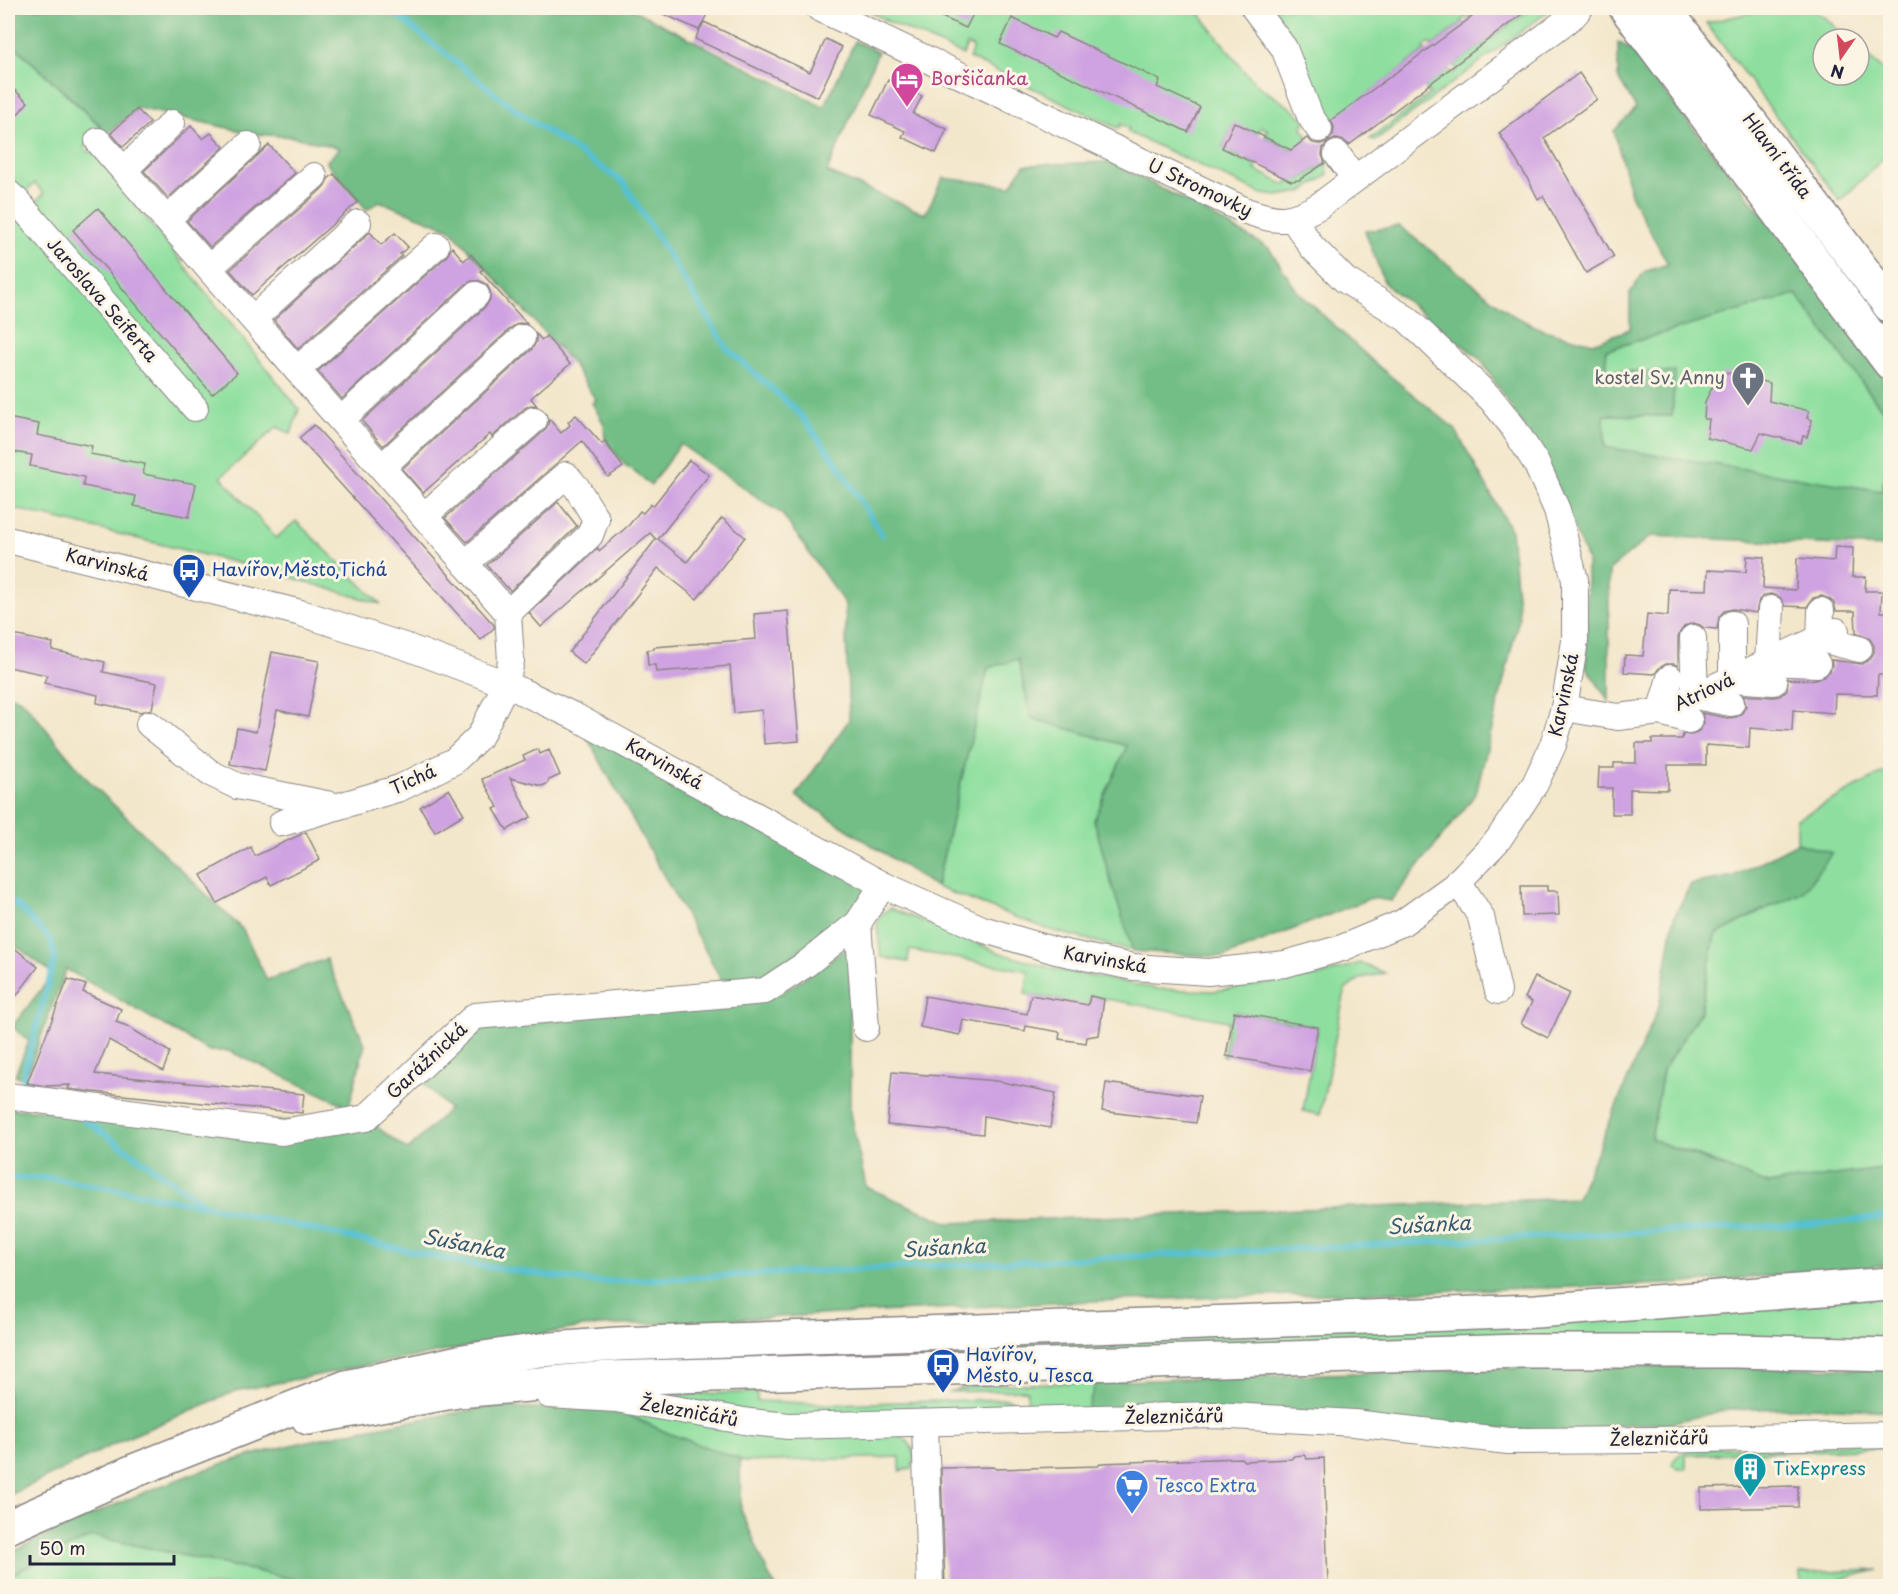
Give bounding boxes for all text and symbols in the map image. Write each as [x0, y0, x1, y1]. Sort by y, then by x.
north arrow [1811, 27, 1871, 87]
text: N [1828, 59, 1846, 86]
hotel icon: Boršičanka [889, 61, 925, 108]
place label: Boršičanka [930, 64, 1028, 91]
street label: Hlavní třída [1737, 107, 1820, 204]
street label: U Stromovky [1144, 151, 1257, 223]
street label: Jaroslava Seiferta [41, 231, 165, 368]
church icon: kostel Sv. Anny [1730, 360, 1766, 407]
place label: kostel Sv. Anny [1594, 363, 1725, 390]
street label: Karvinská [63, 540, 153, 587]
bus stop icon: Havířov,Město,Tichá [171, 552, 207, 599]
place label: Havířov,Město,Tichá [212, 555, 388, 582]
street label: Karvinská [1540, 650, 1585, 739]
street label: Atriová [1669, 665, 1738, 716]
street label: Karvinská [621, 730, 709, 795]
street label: Tichá [385, 756, 440, 801]
street label: Karvinská [1061, 938, 1150, 979]
street label: Garážnická [379, 1015, 473, 1105]
water label: Sušanka [1387, 1207, 1472, 1241]
water label: Sušanka [420, 1220, 508, 1266]
water label: Sušanka [902, 1230, 987, 1264]
place label: Havířov, Město, u Tesca [966, 1340, 1094, 1388]
bus stop icon: Havířov, Město, u Tesca [925, 1347, 961, 1394]
street label: Železničářů [638, 1389, 741, 1432]
street label: Železničářů [1124, 1401, 1224, 1430]
street label: Železničářů [1609, 1423, 1709, 1452]
building icon: TixExpress [1732, 1451, 1768, 1498]
place label: TixExpress [1773, 1454, 1866, 1481]
supermarket icon: Tesco Extra [1114, 1468, 1150, 1515]
place label: Tesco Extra [1155, 1471, 1256, 1498]
scale bar [30, 1528, 174, 1566]
text: 50 m [39, 1534, 86, 1561]

